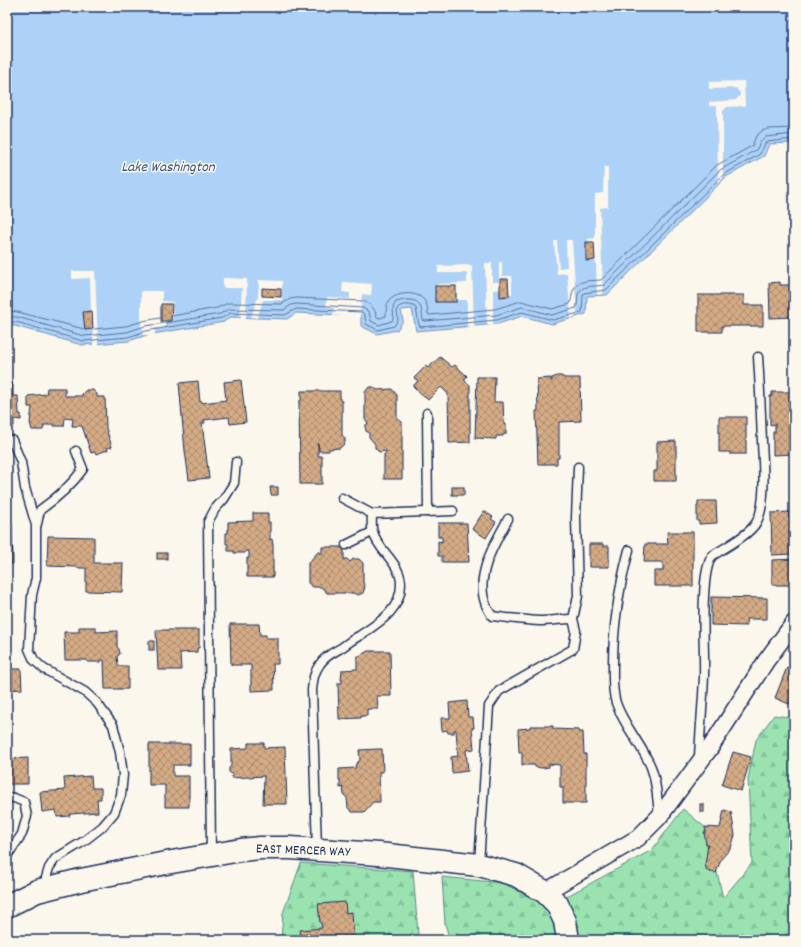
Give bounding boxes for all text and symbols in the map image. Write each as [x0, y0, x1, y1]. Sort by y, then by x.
water label: Lake Washington [121, 157, 216, 179]
street label: EAST MERCER WAY [255, 839, 351, 863]

